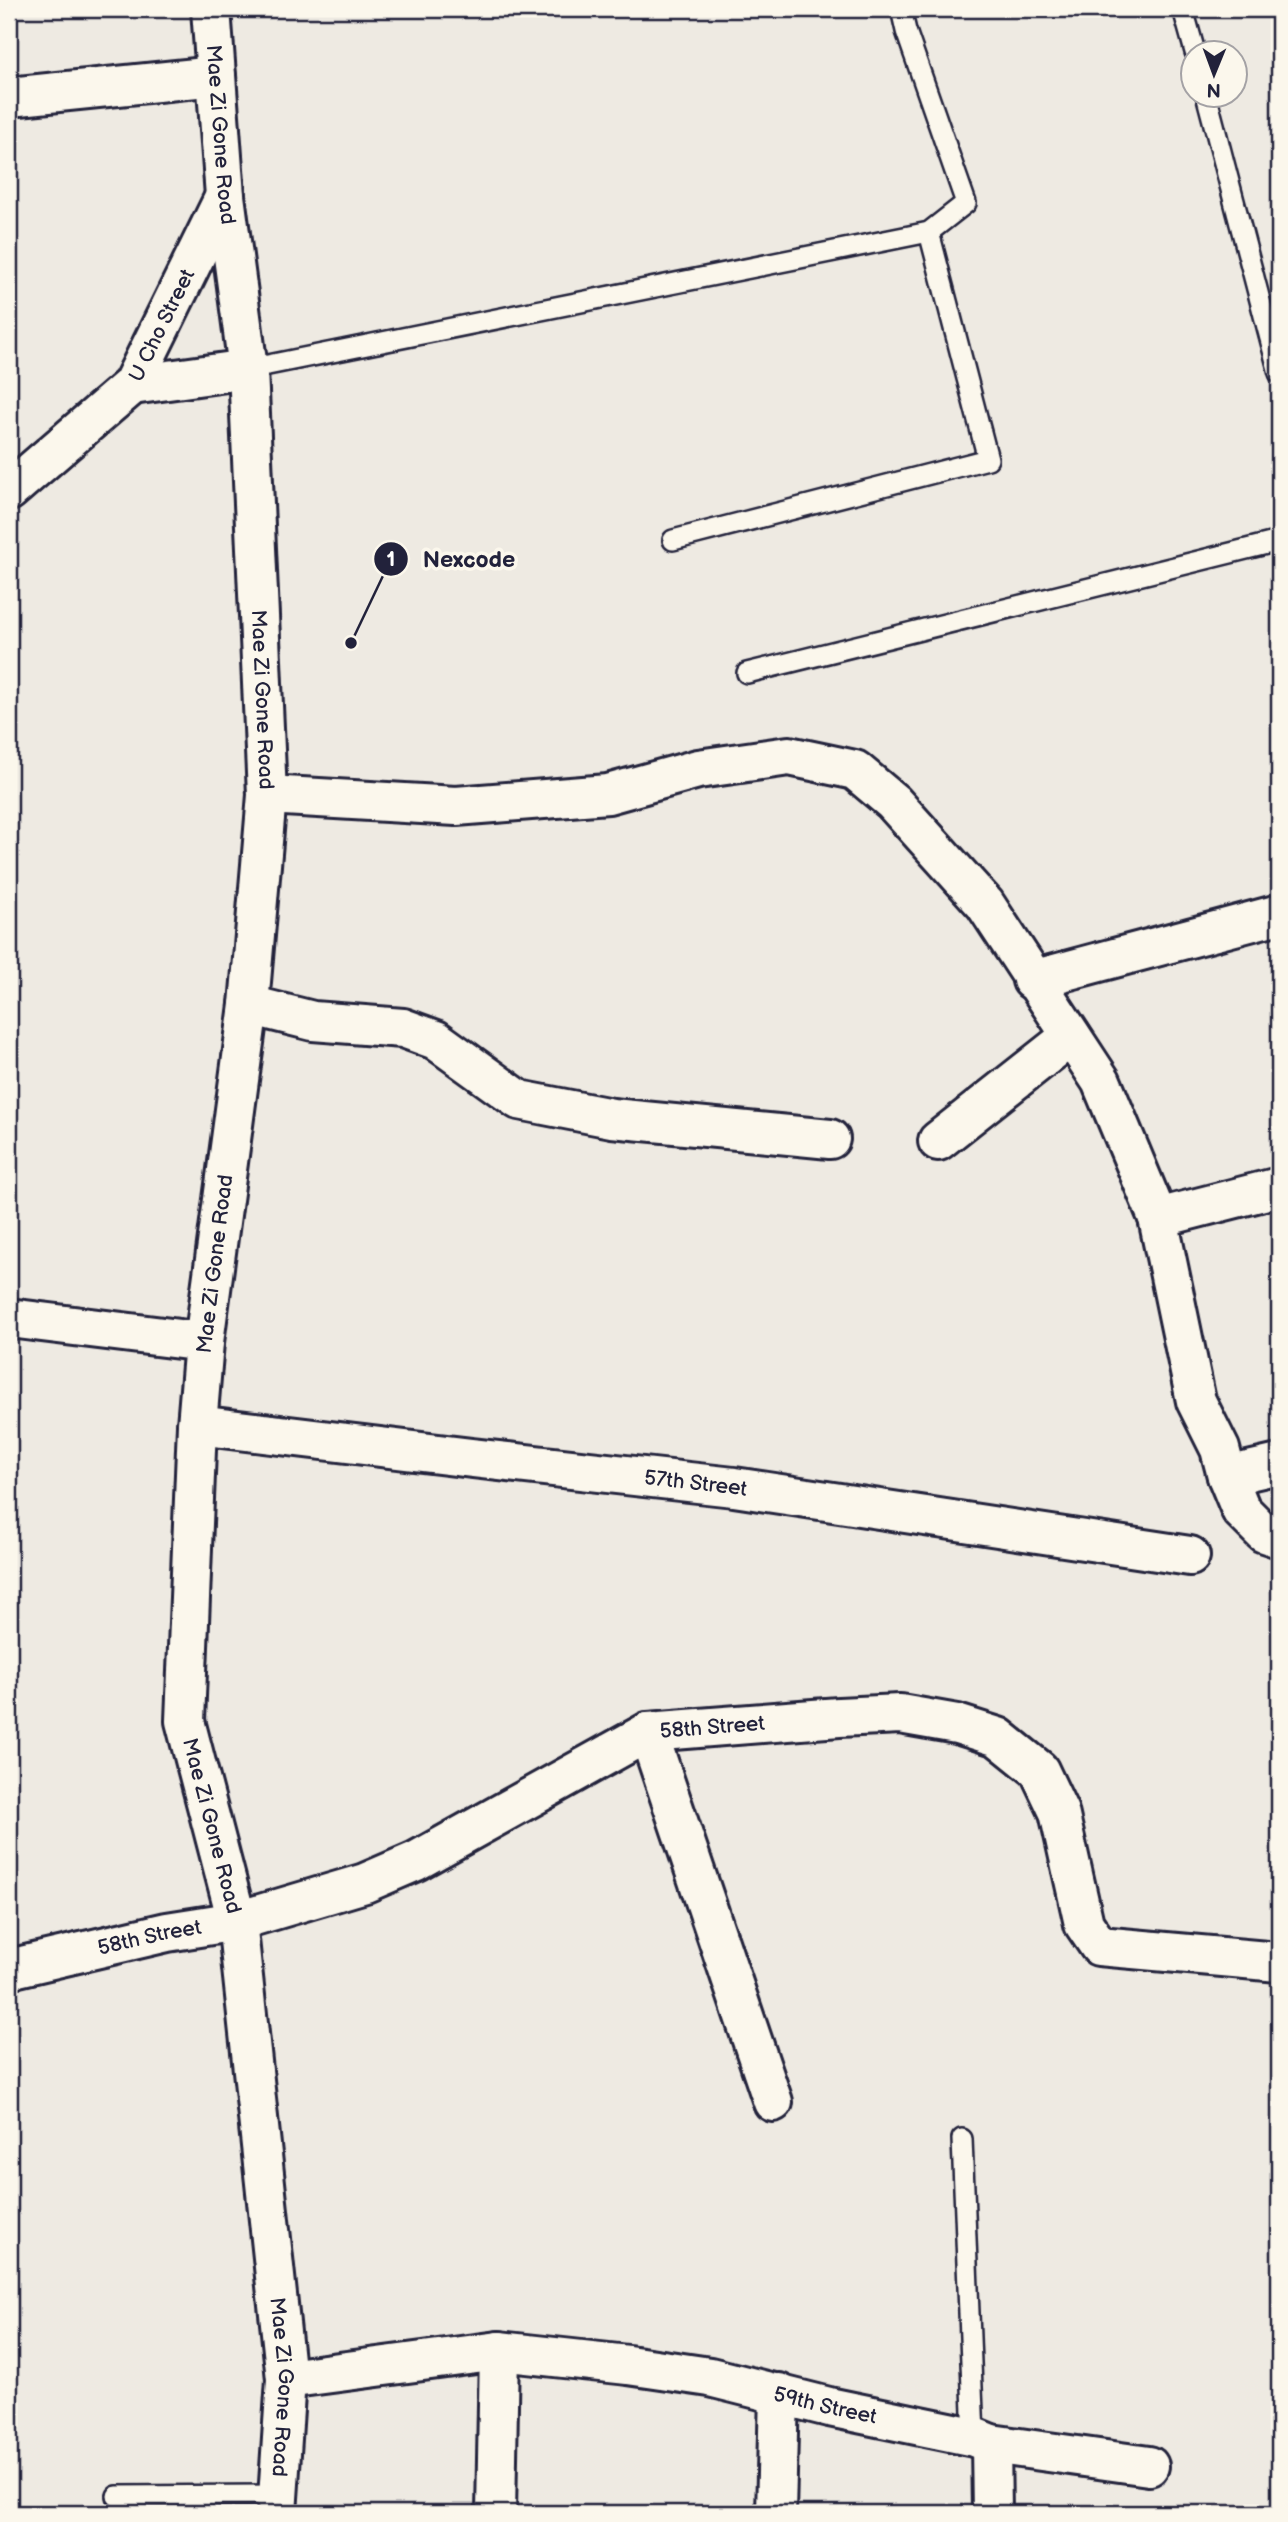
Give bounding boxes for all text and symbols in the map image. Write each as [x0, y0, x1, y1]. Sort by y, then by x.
north arrow [1180, 38, 1250, 108]
street label: Mae Zi Gone Road [201, 44, 241, 226]
text: N [1206, 78, 1221, 101]
street label: U Cho Street [123, 264, 200, 386]
callout: Nexcode [373, 537, 529, 581]
text: Nexcode [423, 546, 515, 574]
text: 1 [387, 547, 395, 572]
street label: Mae Zi Gone Road [246, 609, 279, 790]
street label: Mae Zi Gone Road [192, 1173, 238, 1355]
street label: 57th Street [643, 1465, 749, 1501]
street label: 58th Street [659, 1710, 766, 1744]
street label: Mae Zi Gone Road [177, 1735, 247, 1916]
street label: 58th Street [95, 1914, 203, 1960]
street label: Mae Zi Gone Road [265, 2296, 299, 2478]
street label: 59th Street [771, 2381, 879, 2429]

